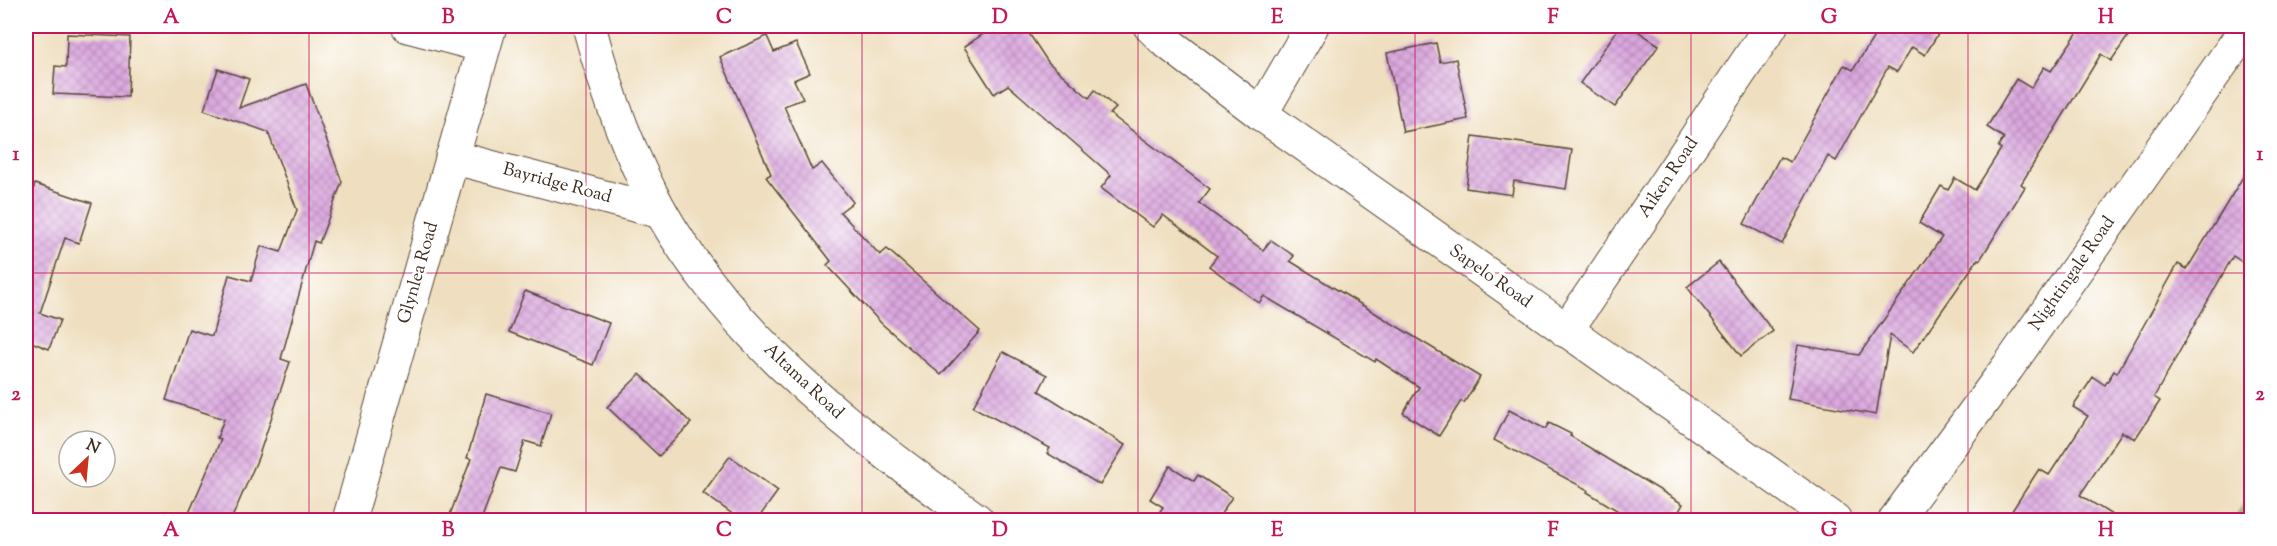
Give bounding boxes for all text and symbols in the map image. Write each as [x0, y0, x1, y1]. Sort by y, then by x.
text: A [163, 4, 180, 33]
text: B [442, 4, 455, 33]
text: C [716, 4, 732, 33]
text: D [992, 4, 1008, 33]
text: E [1271, 4, 1284, 33]
text: F [1547, 4, 1559, 33]
text: G [1821, 4, 1838, 33]
text: H [2098, 4, 2114, 33]
street label: Aiken Road [1632, 132, 1706, 224]
text: 1 [13, 141, 20, 170]
text: 1 [2257, 141, 2264, 170]
street label: Bayridge Road [500, 157, 614, 211]
street label: Nightingale Road [2024, 211, 2122, 337]
street label: Glynlea Road [392, 219, 446, 327]
street label: Sapelo Road [1443, 239, 1537, 315]
street label: Altama Road [757, 338, 849, 426]
text: 2 [11, 381, 21, 410]
text: 2 [2255, 381, 2265, 410]
north arrow [57, 429, 117, 489]
text: N [82, 435, 103, 461]
text: A [163, 517, 180, 546]
text: B [442, 517, 455, 546]
text: C [716, 517, 732, 546]
text: D [992, 517, 1008, 546]
text: E [1271, 517, 1284, 546]
text: F [1547, 517, 1559, 546]
text: G [1821, 517, 1838, 546]
text: H [2098, 517, 2114, 546]

